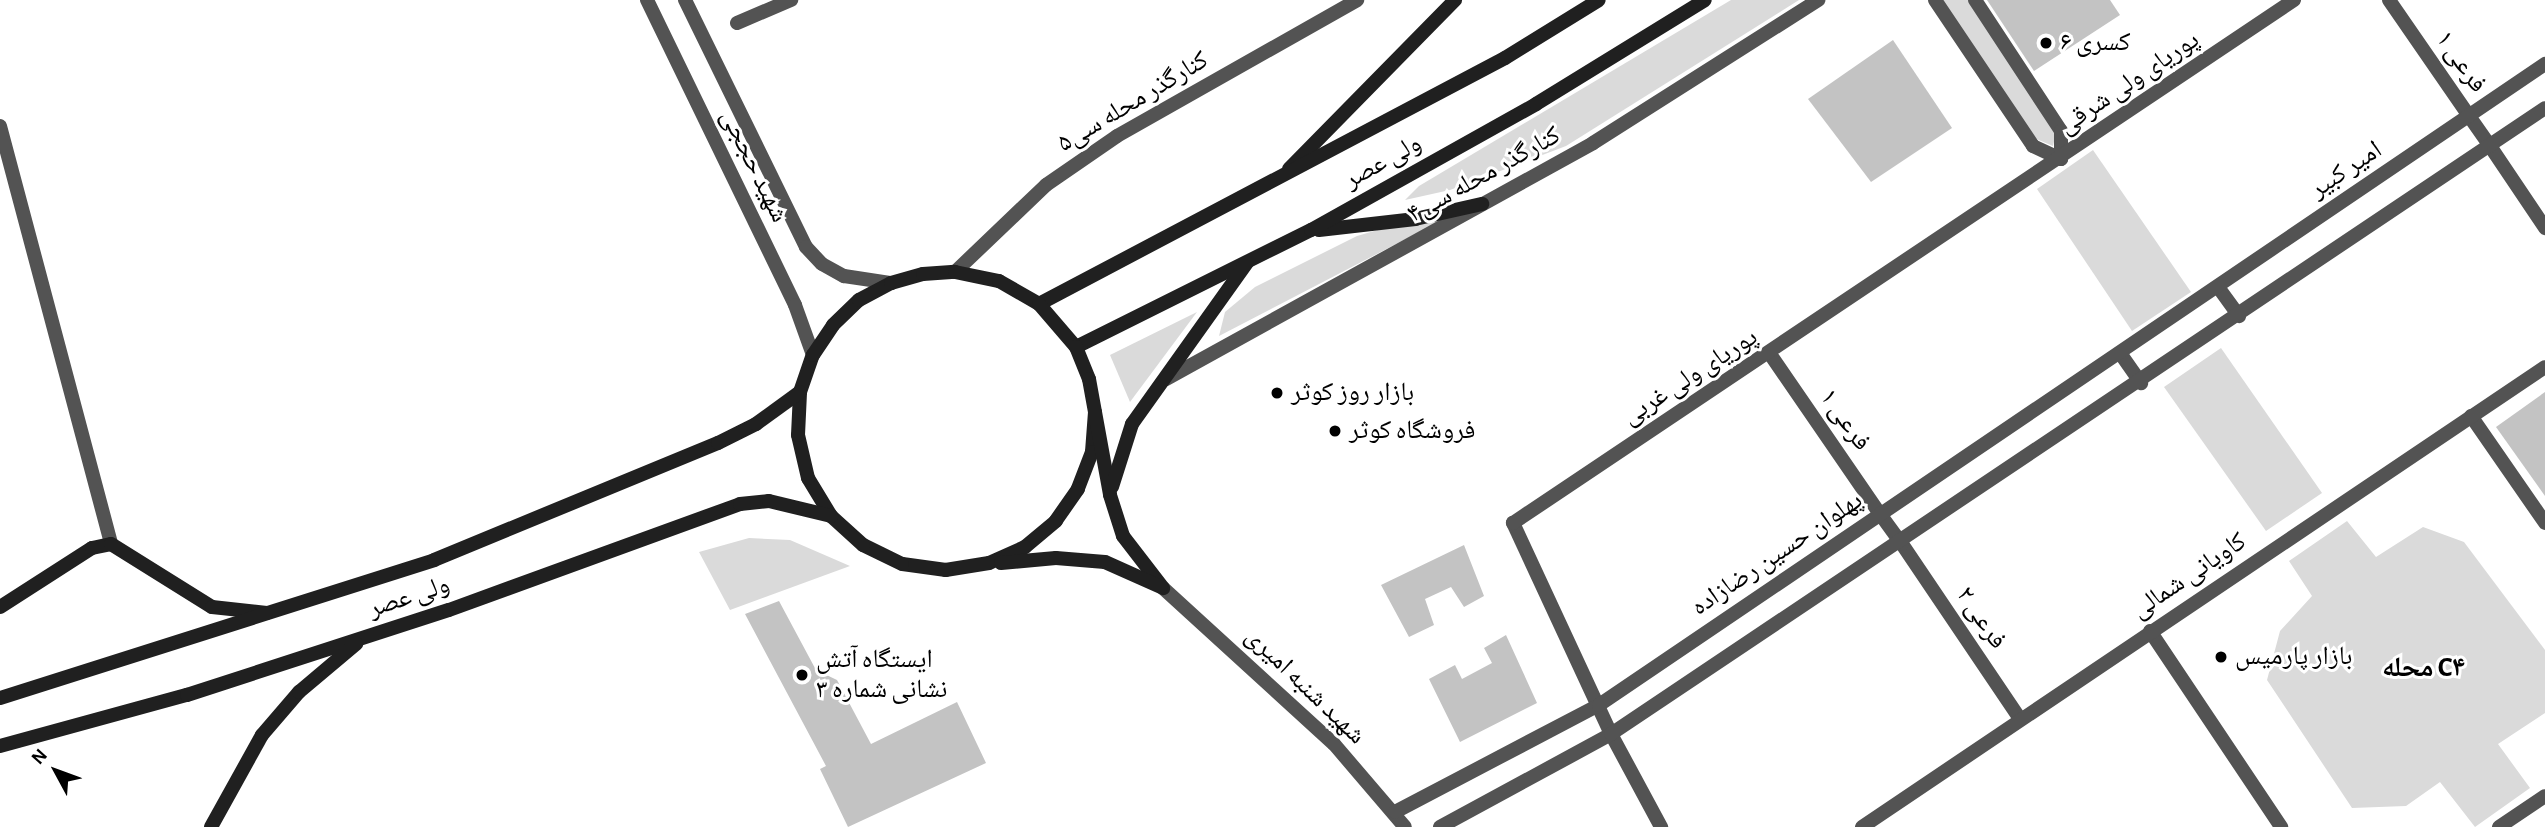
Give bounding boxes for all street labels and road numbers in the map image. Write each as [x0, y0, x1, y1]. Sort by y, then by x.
street label: پوریای ولی شرقی [2053, 24, 2205, 142]
street label: فرعی ۱ [2429, 25, 2493, 99]
street label: کنارگذر محله سی۵ [1052, 45, 1214, 159]
street label: شهید حججی [713, 104, 795, 228]
street label: کنارگذر محله سی۴ [1402, 120, 1566, 230]
street label: ولی عصر [1339, 128, 1427, 196]
street label: امیر کبیر [2304, 135, 2388, 205]
street label: پوریای ولی غربی [1616, 322, 1764, 432]
street label: فرعی ۱ [1813, 383, 1877, 457]
street label: پهلوان حسین رضازاده [1685, 485, 1869, 623]
street label: کاویانی شمالی [2126, 526, 2252, 626]
street label: ولی عصر [364, 569, 454, 625]
street label: فرعی ۲ [1949, 581, 2013, 655]
street label: شهید شنبه امیری [1238, 621, 1372, 751]

